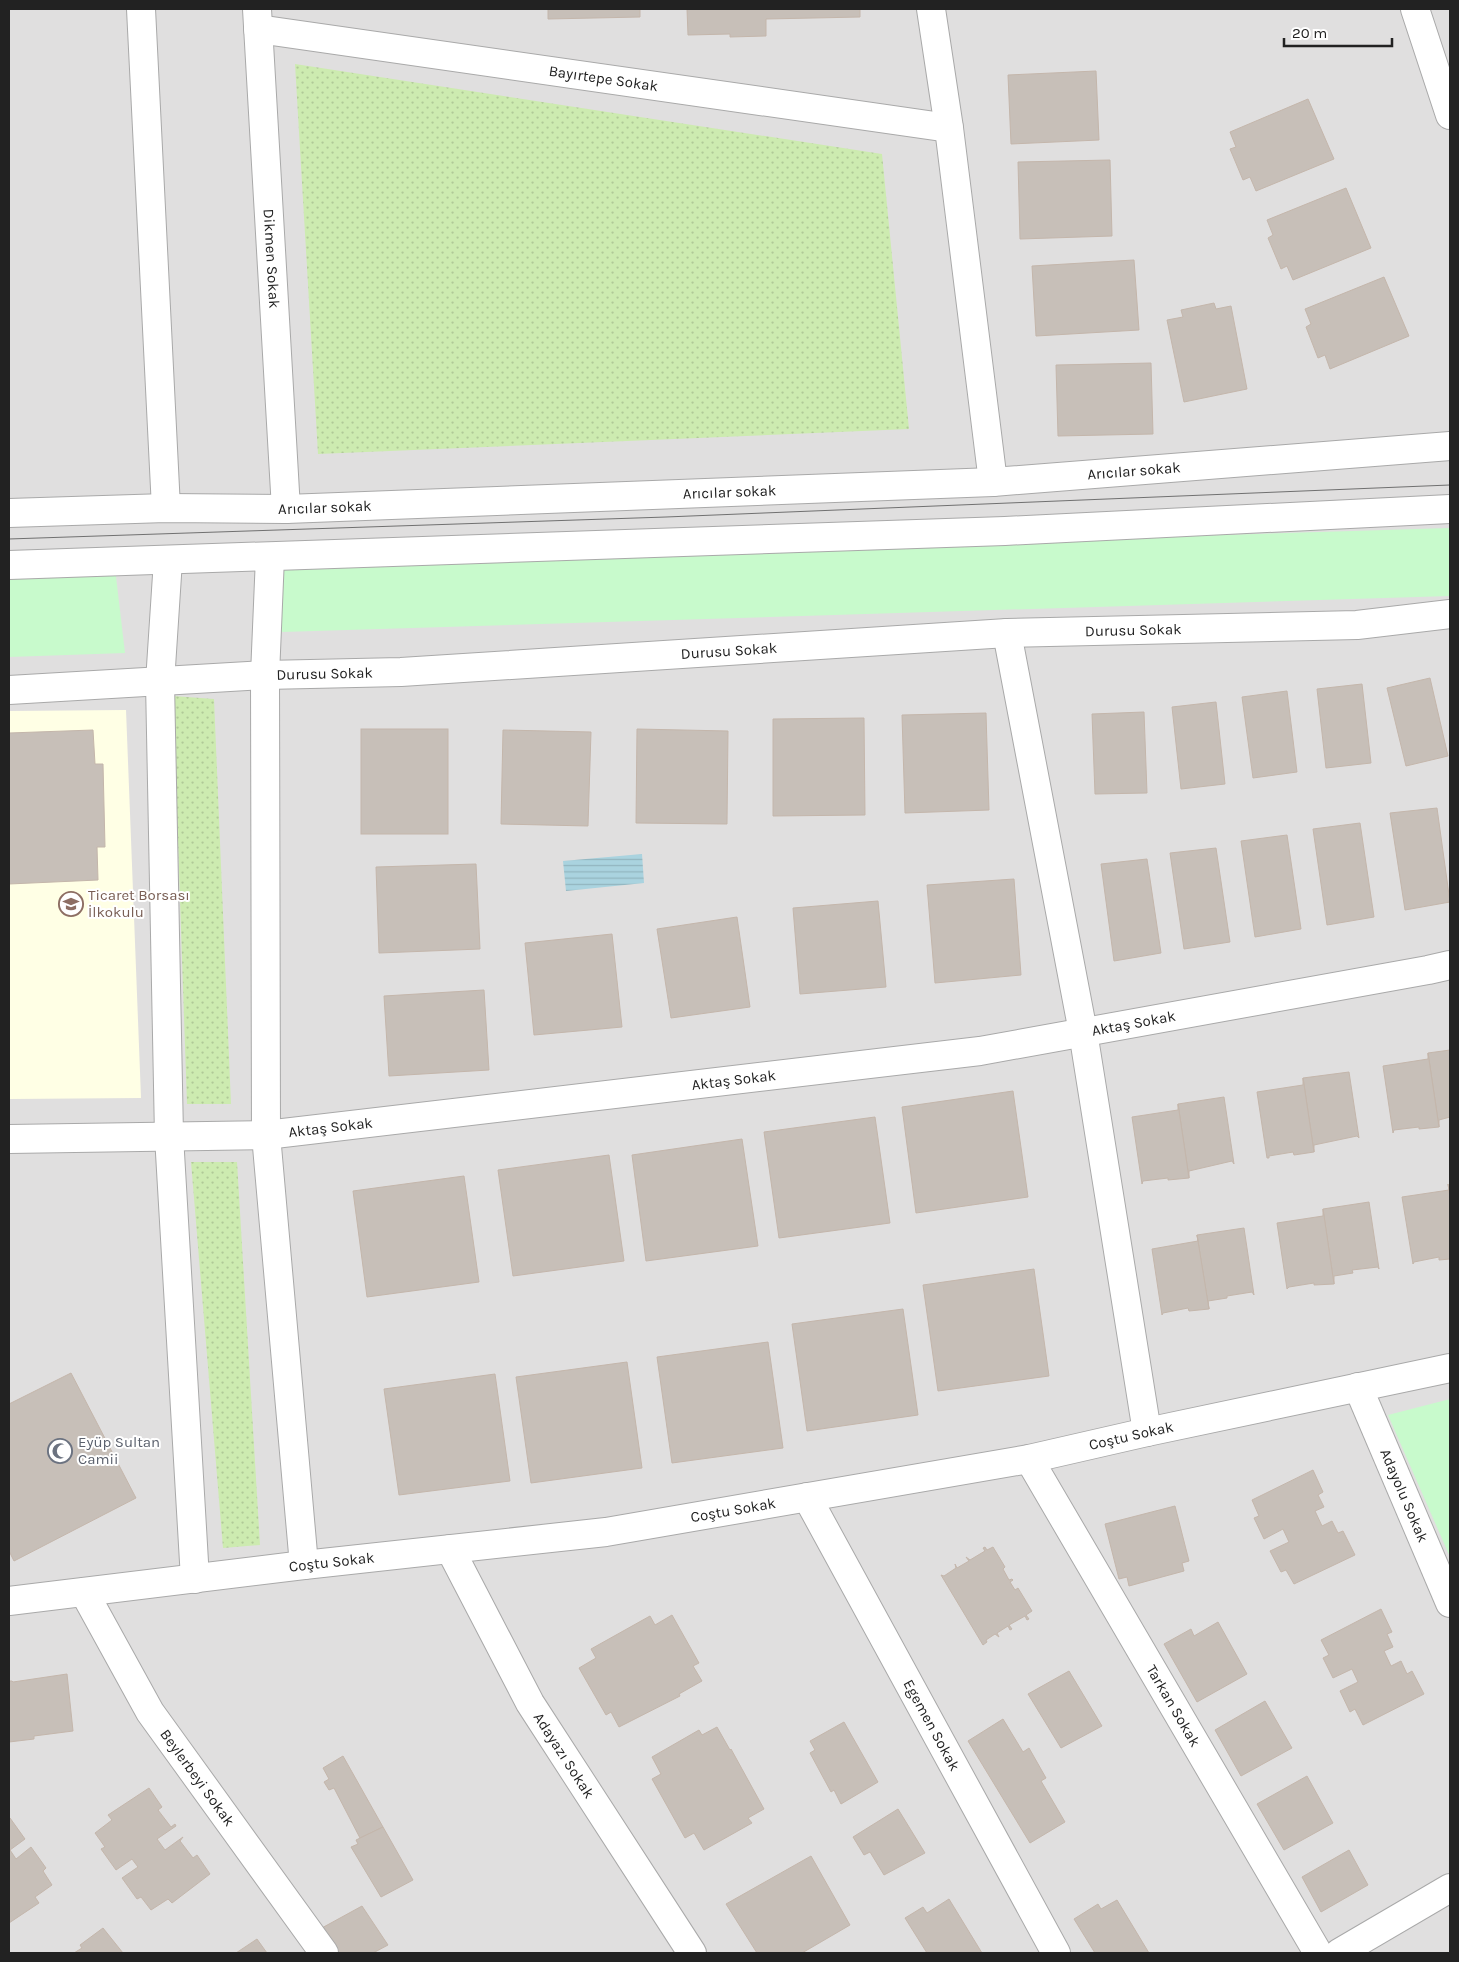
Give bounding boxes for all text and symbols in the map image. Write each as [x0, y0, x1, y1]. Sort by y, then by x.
scale bar [1284, 15, 1392, 47]
text: 20 m [1292, 24, 1327, 42]
street label: Bayırtepe Sokak [548, 62, 659, 95]
street label: Dikmen Sokak [260, 208, 283, 309]
street label: Arıcılar sokak [1087, 458, 1181, 484]
street label: Arıcılar sokak [683, 481, 777, 503]
street label: Arıcılar sokak [278, 497, 372, 518]
street label: Durusu Sokak [1085, 620, 1182, 640]
street label: Durusu Sokak [680, 639, 778, 663]
street label: Durusu Sokak [276, 664, 373, 684]
place label: Ticaret Borsası İlkokulu [88, 886, 190, 921]
school or university icon: Ticaret Borsası İlkokulu [58, 891, 84, 917]
street label: Aktaş Sokak [1090, 1007, 1177, 1040]
street label: Aktaş Sokak [691, 1066, 777, 1094]
street label: Aktaş Sokak [287, 1114, 374, 1141]
street label: Coştu Sokak [1087, 1418, 1175, 1454]
place label: Eyüp Sultan Camii [78, 1433, 160, 1468]
mosque icon: Eyüp Sultan Camii [47, 1438, 73, 1464]
street label: Adayolu Sokak [1376, 1446, 1432, 1545]
street label: Coştu Sokak [689, 1494, 777, 1526]
street label: Coştu Sokak [288, 1548, 375, 1576]
street label: Tarkan Sokak [1142, 1662, 1204, 1750]
street label: Egemen Sokak [899, 1676, 964, 1774]
street label: Adayazı Sokak [530, 1709, 598, 1802]
street label: Beylerbeyi Sokak [156, 1726, 239, 1830]

